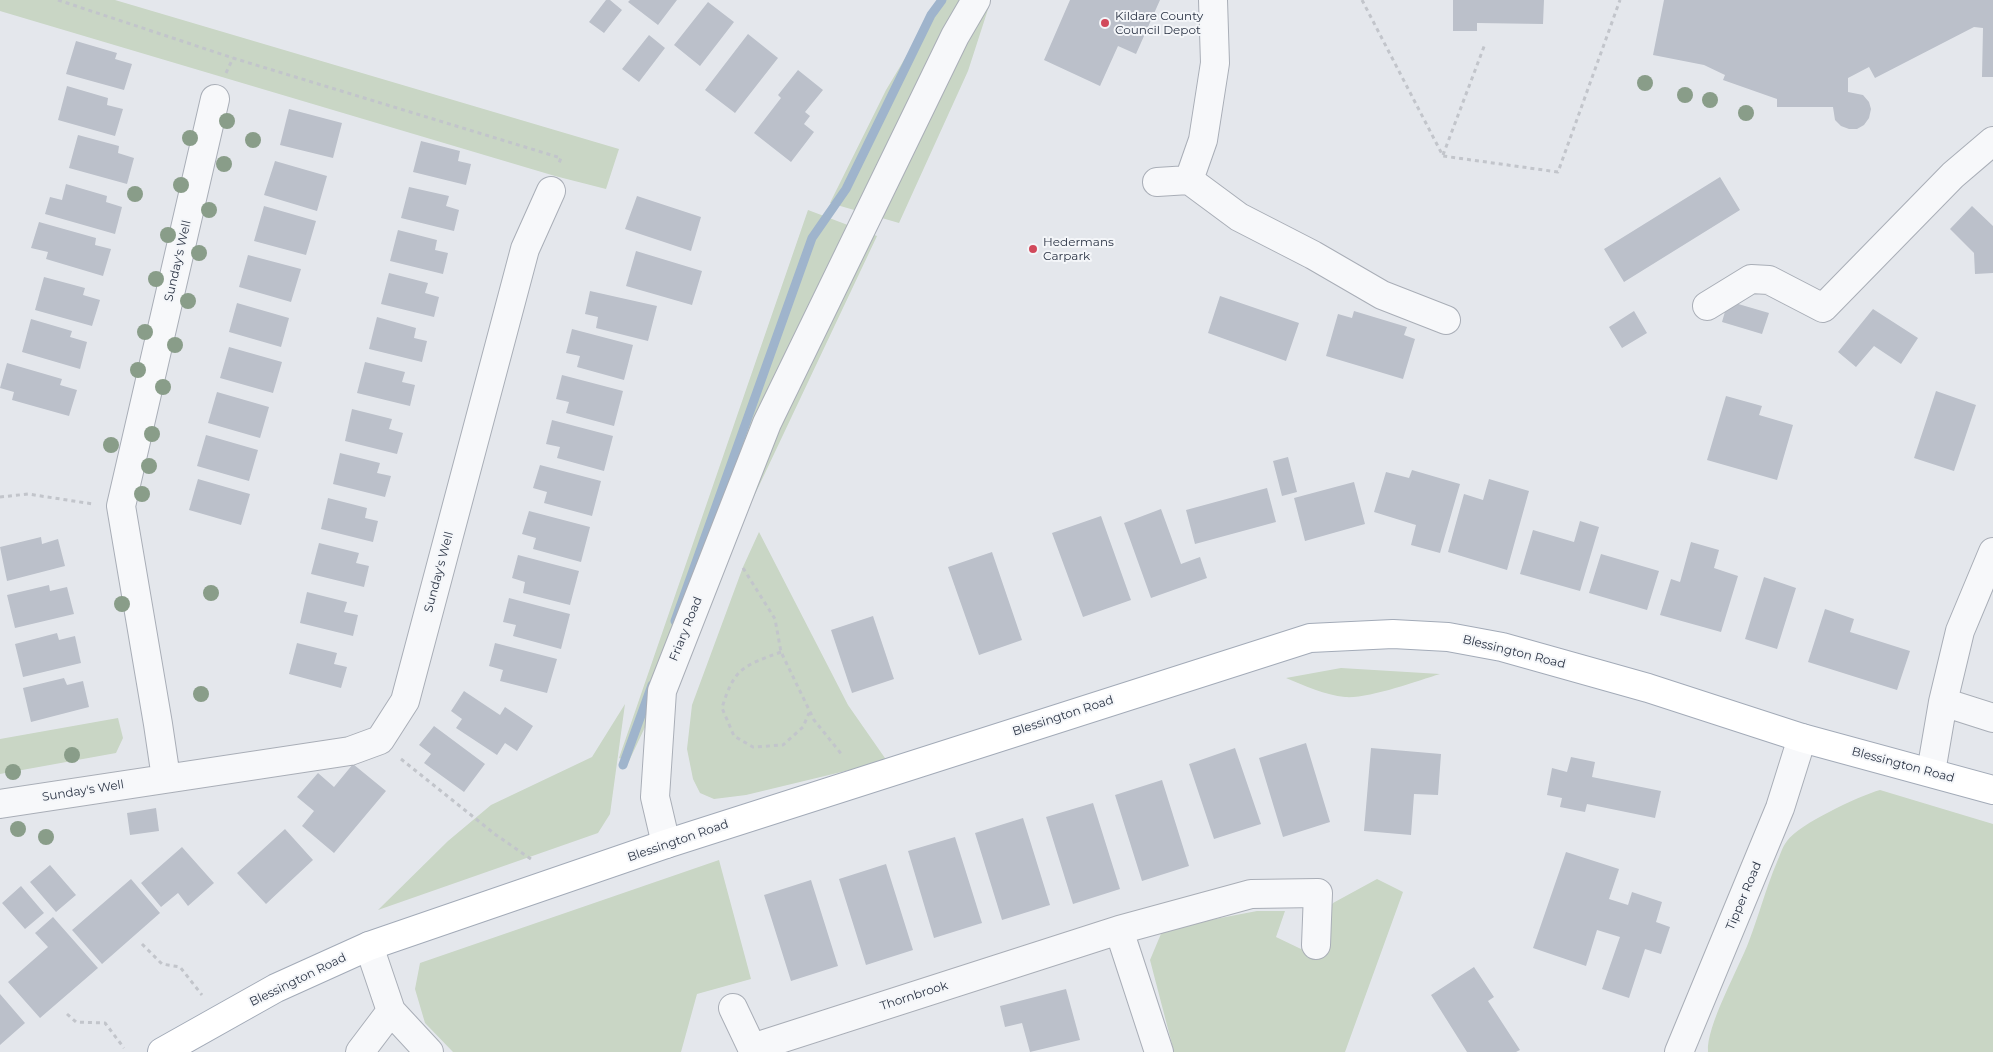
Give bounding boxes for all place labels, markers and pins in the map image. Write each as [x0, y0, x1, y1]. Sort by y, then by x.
place label: Kildare County Council Depot [1115, 9, 1203, 37]
marker: Kildare County Council Depot [1099, 17, 1111, 29]
place label: Hedermans Carpark [1043, 235, 1114, 263]
marker: Hedermans Carpark [1027, 243, 1039, 255]

